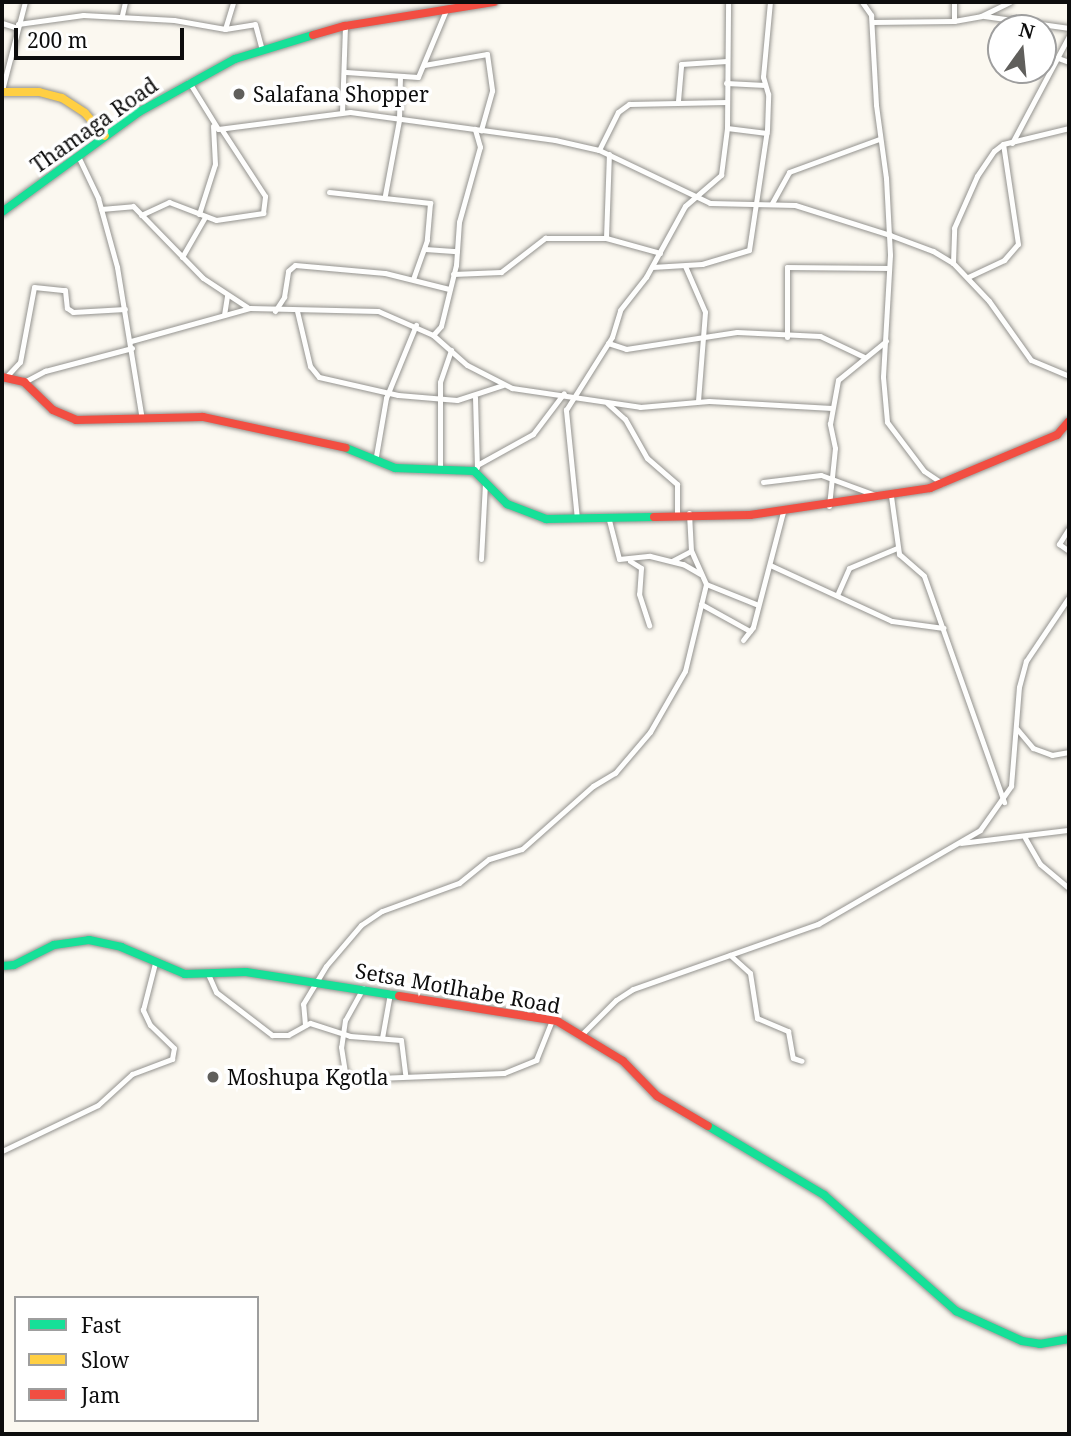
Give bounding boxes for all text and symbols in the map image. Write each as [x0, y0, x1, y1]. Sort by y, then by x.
scale bar [18, 14, 187, 58]
north arrow [987, 14, 1057, 84]
text: N [1016, 16, 1038, 45]
text: 200 m [27, 26, 88, 54]
street label: Thamaga Road [26, 72, 162, 178]
place label: Salafana Shopper [253, 81, 429, 107]
marker: Salafana Shopper [231, 86, 247, 102]
street label: Setsa Motlhabe Road [353, 958, 563, 1018]
place label: Moshupa Kgotla [227, 1064, 389, 1090]
marker: Moshupa Kgotla [205, 1069, 221, 1085]
legend [14, 1296, 259, 1422]
text: Fast [81, 1311, 121, 1339]
text: Slow [81, 1346, 129, 1374]
text: Jam [81, 1381, 120, 1409]

